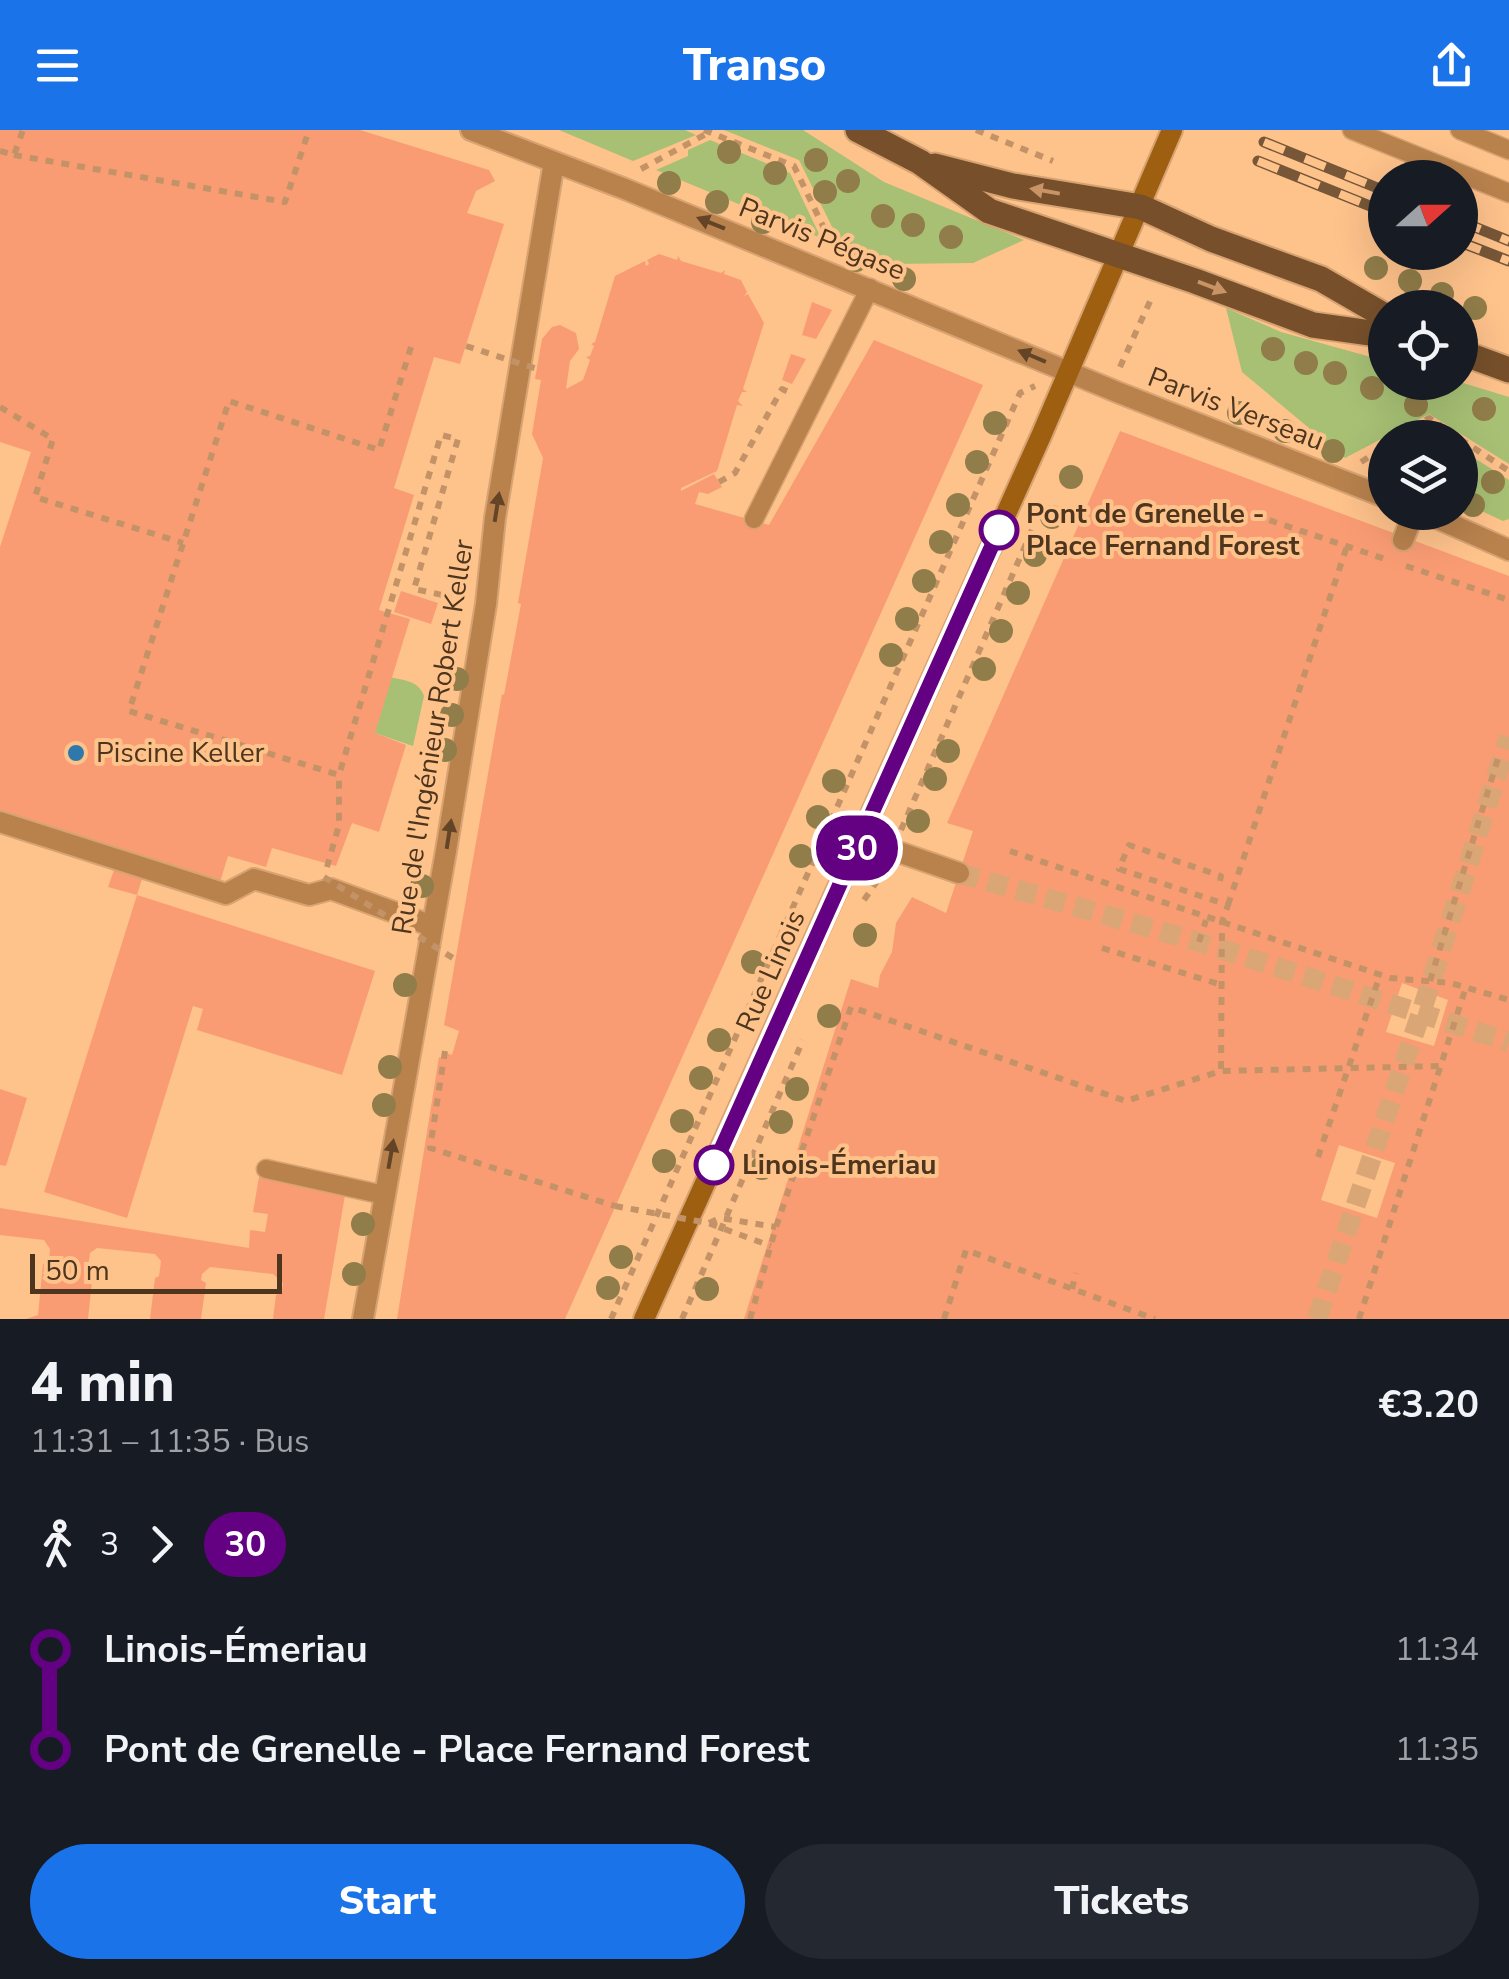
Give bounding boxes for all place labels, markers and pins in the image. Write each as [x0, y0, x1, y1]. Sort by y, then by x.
place label: Pont de Grenelle - Place Fernand Forest [1026, 495, 1300, 565]
marker: Pont de Grenelle - Place Fernand Forest [980, 511, 1018, 549]
place label: Piscine Keller [96, 734, 265, 772]
marker: Piscine Keller [65, 742, 87, 764]
marker: Linois-Émeriau [695, 1146, 733, 1184]
place label: Linois-Émeriau [742, 1146, 936, 1184]

